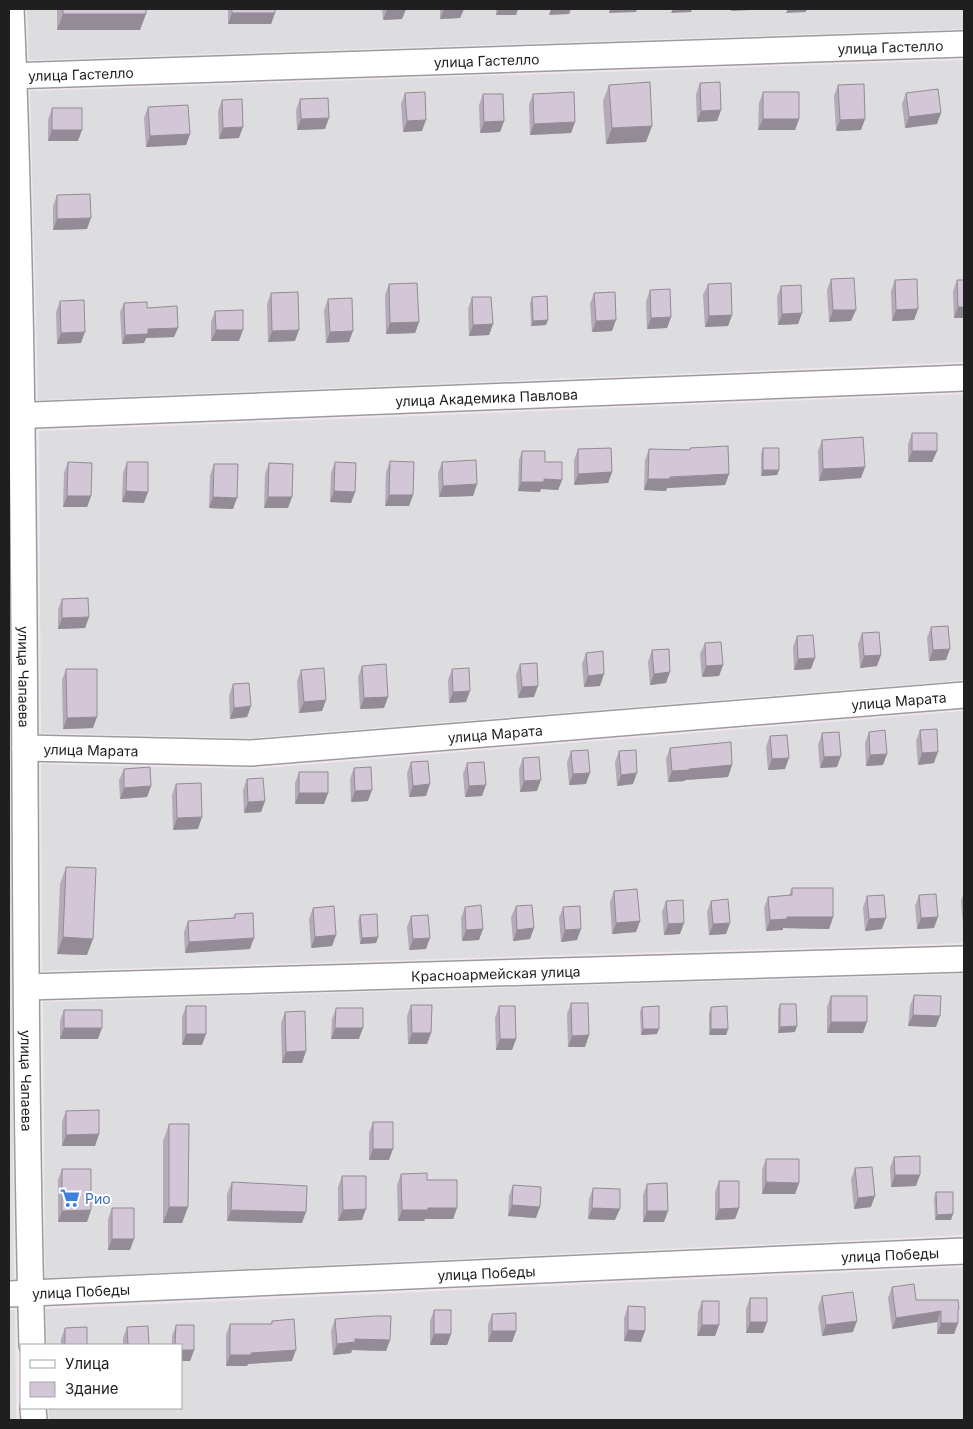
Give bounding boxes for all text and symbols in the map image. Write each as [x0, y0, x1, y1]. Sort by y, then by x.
street label: улица Гастелло [837, 36, 944, 57]
street label: улица Гастелло [434, 50, 540, 70]
street label: улица Гастелло [28, 63, 134, 84]
street label: улица Академика Павлова [395, 385, 578, 409]
street label: улица Чапаева [16, 626, 33, 728]
street label: улица Марата [851, 688, 947, 713]
street label: улица Марата [447, 721, 543, 745]
street label: улица Марата [43, 740, 139, 759]
street label: Красноармейская улица [411, 962, 581, 984]
street label: улица Чапаева [18, 1030, 36, 1132]
supermarket icon: Рио [59, 1187, 81, 1209]
place label: Рио [85, 1190, 111, 1207]
street label: улица Победы [841, 1244, 940, 1265]
street label: улица Победы [437, 1262, 536, 1283]
street label: улица Победы [32, 1280, 130, 1301]
legend [20, 1344, 182, 1409]
text: Улица [65, 1354, 109, 1373]
text: Здание [65, 1379, 119, 1398]

